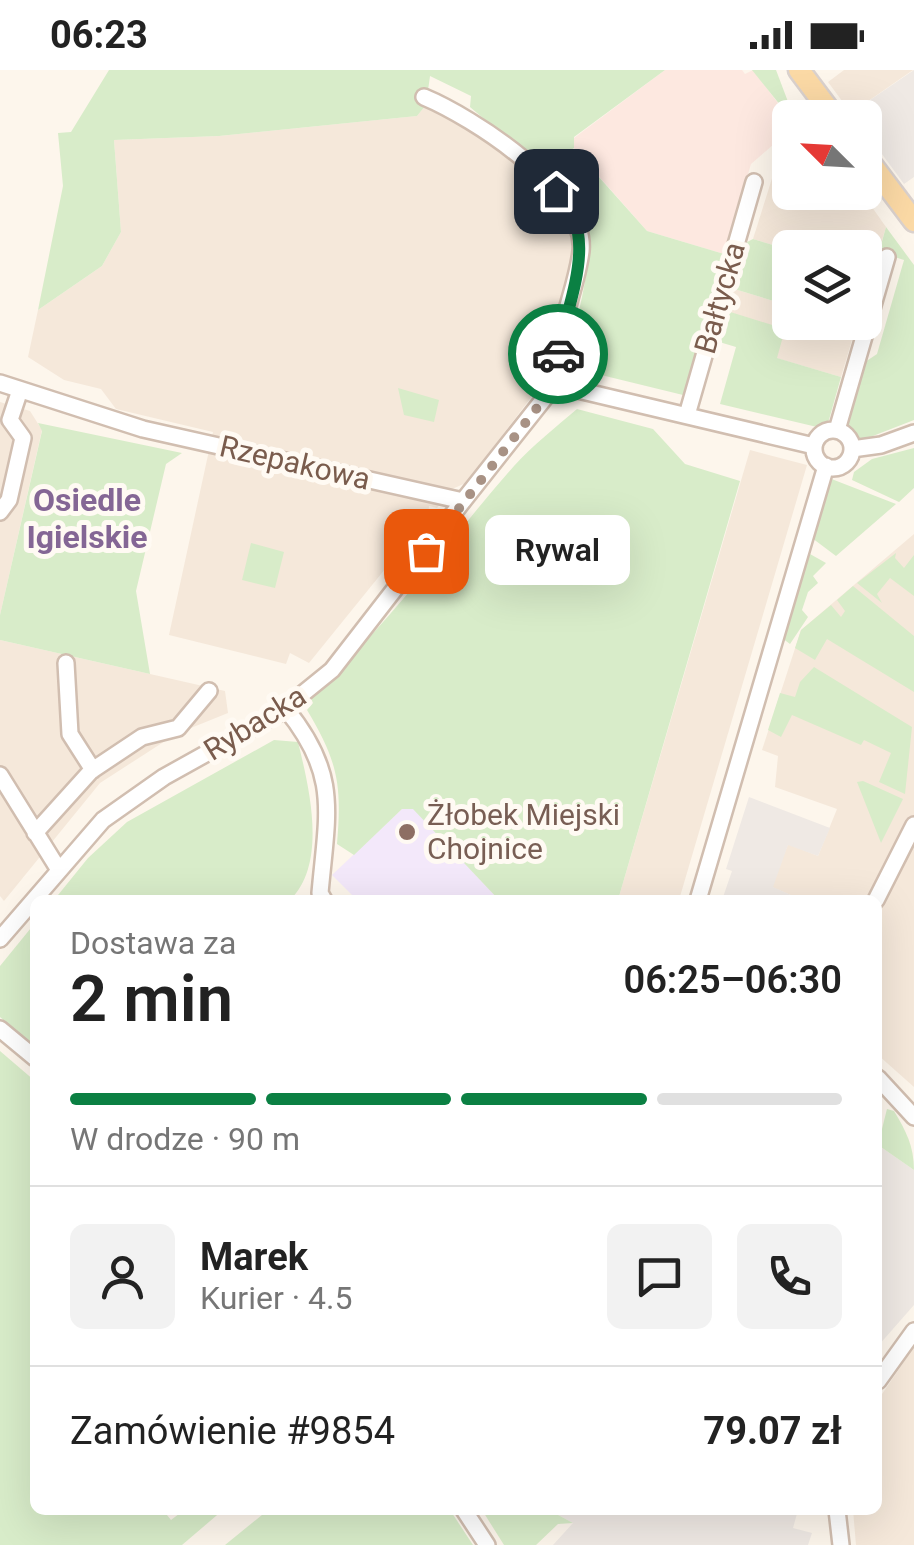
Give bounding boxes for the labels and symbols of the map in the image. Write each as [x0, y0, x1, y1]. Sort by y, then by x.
north arrow [772, 100, 882, 210]
pin [514, 149, 599, 234]
street label: Bałtycka [687, 238, 752, 358]
courier [508, 304, 608, 404]
street label: Rzepakowa [216, 428, 374, 497]
district label: Osiedle Igielskie [26, 481, 148, 556]
pin [384, 509, 469, 594]
callout: Rywal [486, 516, 631, 586]
street label: Rybacka [198, 678, 312, 767]
place label: Żłobek Miejski Chojnice [427, 797, 620, 866]
marker: Żłobek Miejski Chojnice [396, 821, 418, 843]

